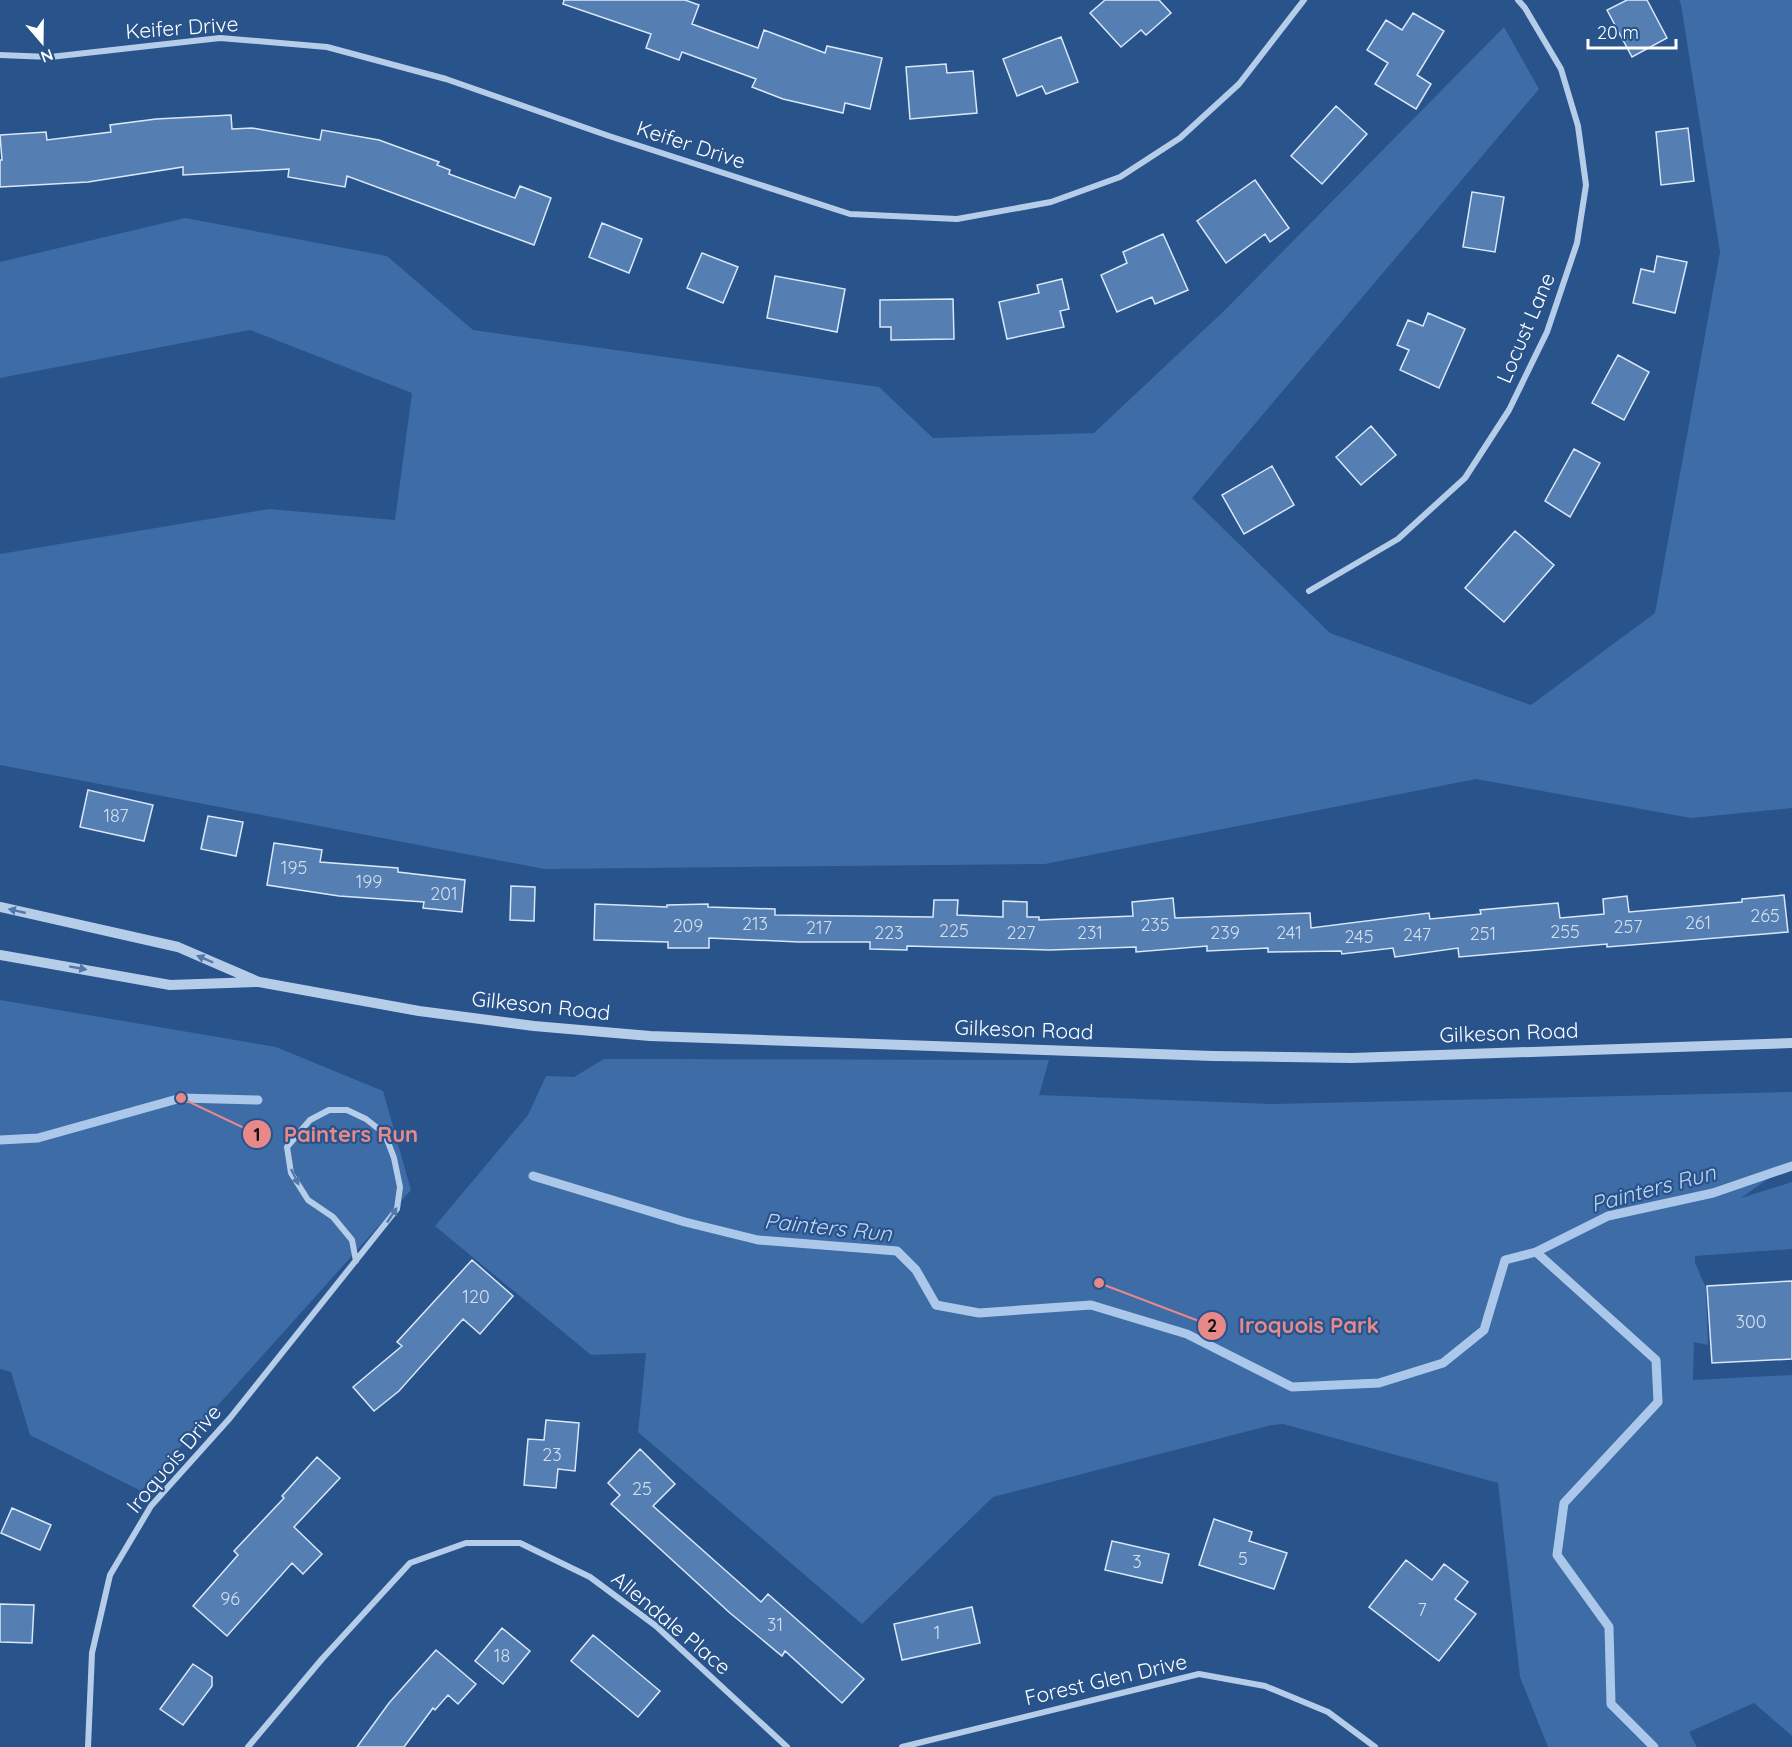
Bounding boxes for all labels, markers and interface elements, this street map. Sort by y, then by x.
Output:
street label: Keifer Drive [125,10,239,44]
north arrow [12,12,72,72]
scale bar [1588,12,1676,50]
text: 20 m [1597,21,1639,44]
text: N [38,45,56,68]
street label: Keifer Drive [634,114,749,174]
street label: Locust Lane [1490,269,1560,387]
house number: 187 [103,804,129,827]
house number: 195 [281,856,307,879]
house number: 199 [356,870,382,893]
house number: 201 [430,882,458,905]
house number: 265 [1750,904,1780,927]
one-way arrow [8,906,26,916]
house number: 261 [1685,911,1711,934]
house number: 213 [742,912,768,935]
house number: 235 [1140,913,1170,936]
house number: 209 [673,914,703,937]
house number: 257 [1613,915,1643,938]
house number: 217 [806,916,832,939]
house number: 225 [939,919,969,942]
house number: 255 [1550,920,1580,943]
house number: 223 [874,921,904,944]
house number: 227 [1007,921,1035,944]
house number: 231 [1077,921,1103,944]
house number: 239 [1210,921,1240,944]
house number: 241 [1276,921,1302,944]
house number: 251 [1470,922,1496,945]
house number: 247 [1403,923,1431,946]
house number: 245 [1344,925,1374,948]
one-way arrow [196,954,214,964]
one-way arrow [69,964,88,973]
street label: Gilkeson Road [471,985,612,1025]
street label: Gilkeson Road [954,1014,1094,1044]
street label: Gilkeson Road [1439,1017,1579,1047]
callout: Painters Run [242,1114,430,1154]
text: Painters Run [284,1120,418,1148]
text: 1 [253,1123,261,1146]
water label: Painters Run [1588,1158,1720,1218]
one-way arrow [290,1169,299,1186]
one-way arrow [386,1206,397,1223]
water label: Painters Run [763,1206,894,1248]
house number: 120 [462,1285,490,1308]
callout: Iroquois Park [1197,1306,1392,1346]
house number: 300 [1736,1310,1766,1333]
text: Iroquois Park [1239,1311,1379,1339]
text: 2 [1207,1314,1217,1337]
street label: Iroquois Drive [120,1399,226,1518]
house number: 23 [542,1443,562,1466]
house number: 25 [632,1477,652,1500]
house number: 5 [1238,1547,1248,1570]
house number: 3 [1132,1550,1142,1573]
street label: Allendale Place [607,1565,737,1680]
house number: 96 [220,1587,240,1610]
house number: 7 [1417,1598,1427,1621]
house number: 31 [767,1613,783,1636]
house number: 1 [934,1621,940,1644]
house number: 18 [494,1644,510,1667]
street label: Forest Glen Drive [1022,1648,1190,1710]

